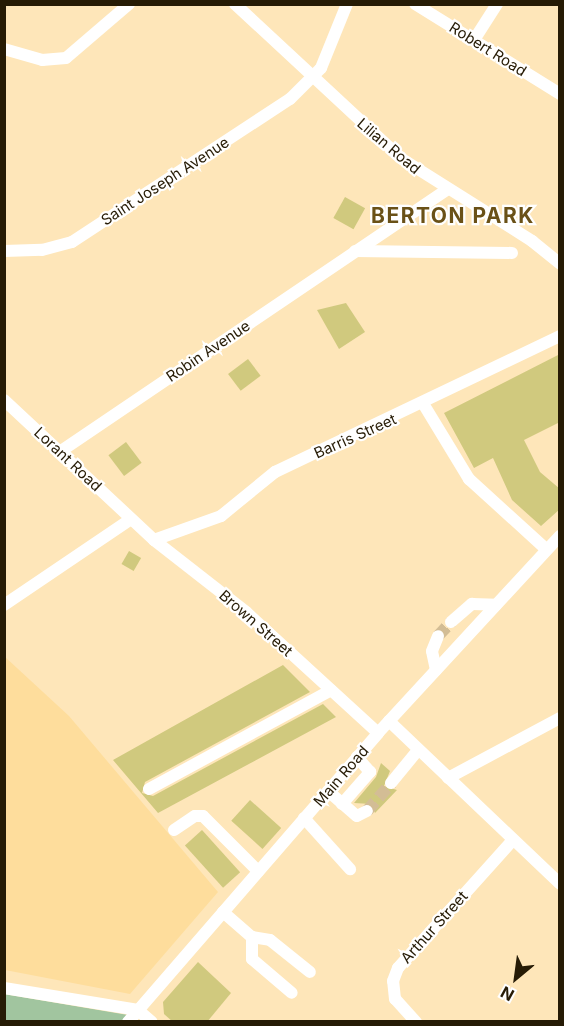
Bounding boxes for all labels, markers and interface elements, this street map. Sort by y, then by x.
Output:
street label: Robert Road [446,18,530,80]
street label: Lilian Road [354,114,424,178]
street label: Saint Joseph Avenue [98,133,232,229]
district label: BERTON PARK [371,203,535,229]
street label: Robin Avenue [163,316,253,386]
street label: Barris Street [311,410,399,462]
street label: Lorant Road [31,423,105,495]
street label: Brown Street [216,586,296,660]
street label: Main Road [310,742,372,810]
street label: Arthur Street [397,887,471,967]
north arrow [486,948,546,1008]
text: N [497,982,517,1005]

